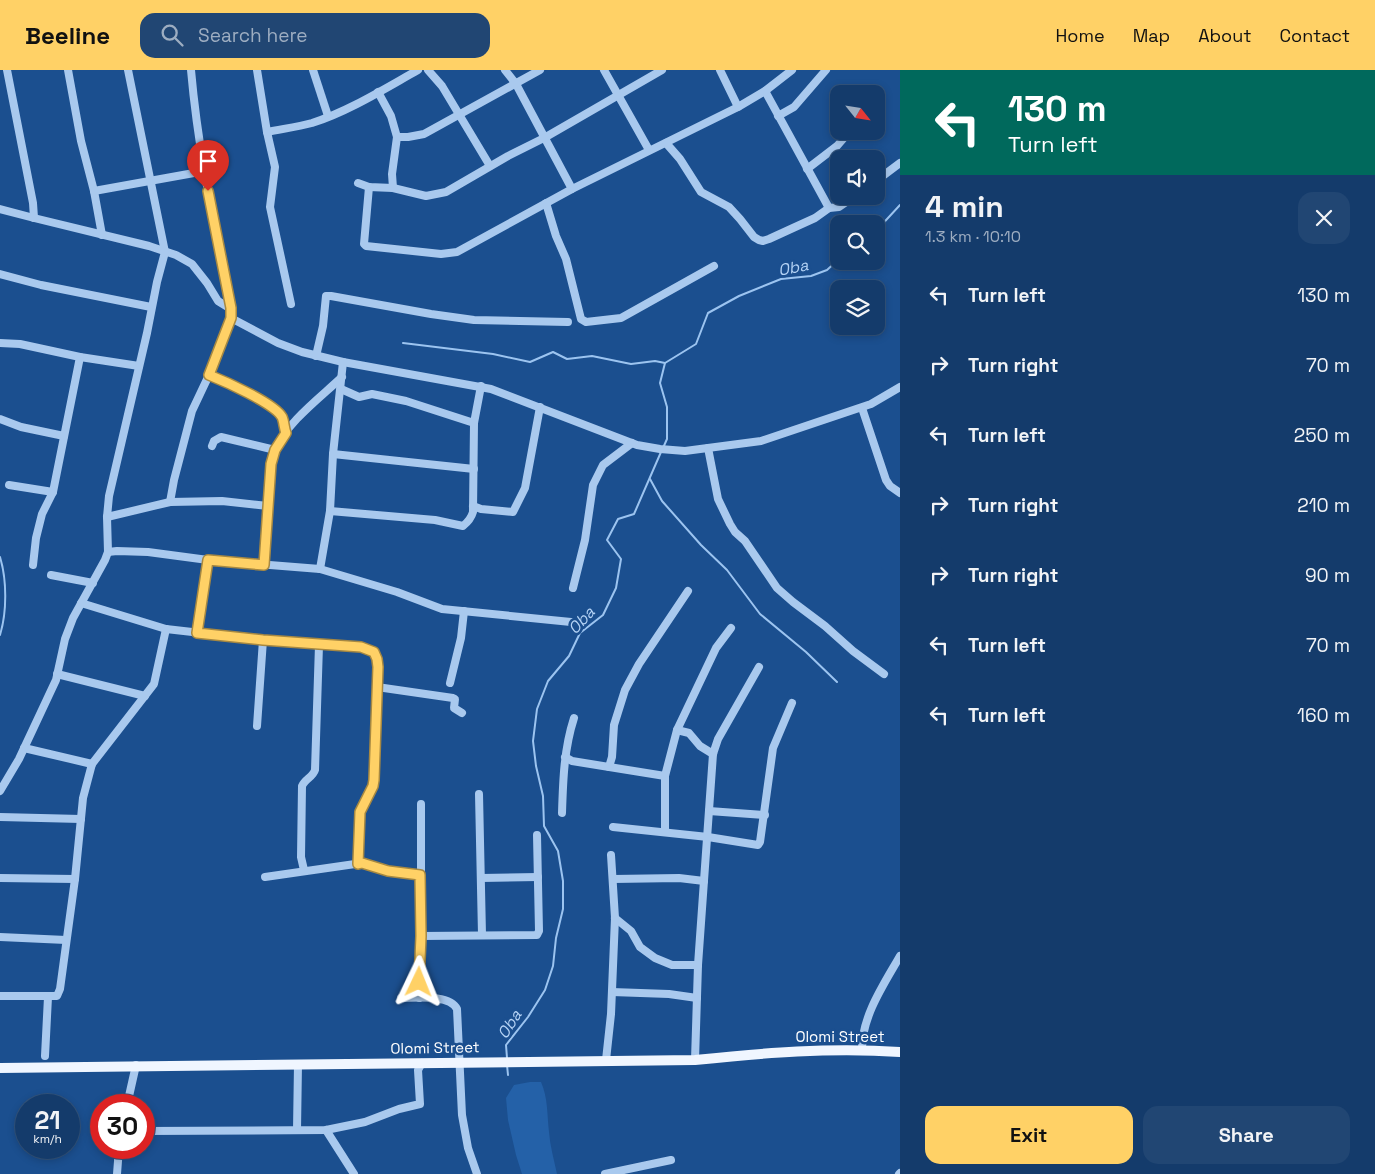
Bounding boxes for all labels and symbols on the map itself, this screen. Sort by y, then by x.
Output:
north arrow [830,85,885,140]
pin [187,140,229,191]
water label: Oba [776,254,811,281]
water label: Oba [563,601,600,639]
position arrow [392,955,444,1007]
water label: Oba [493,1005,527,1043]
street label: Olomi Street [795,1027,885,1046]
street label: Olomi Street [390,1037,480,1058]
speed limit sign: 30 [90,1094,155,1159]

